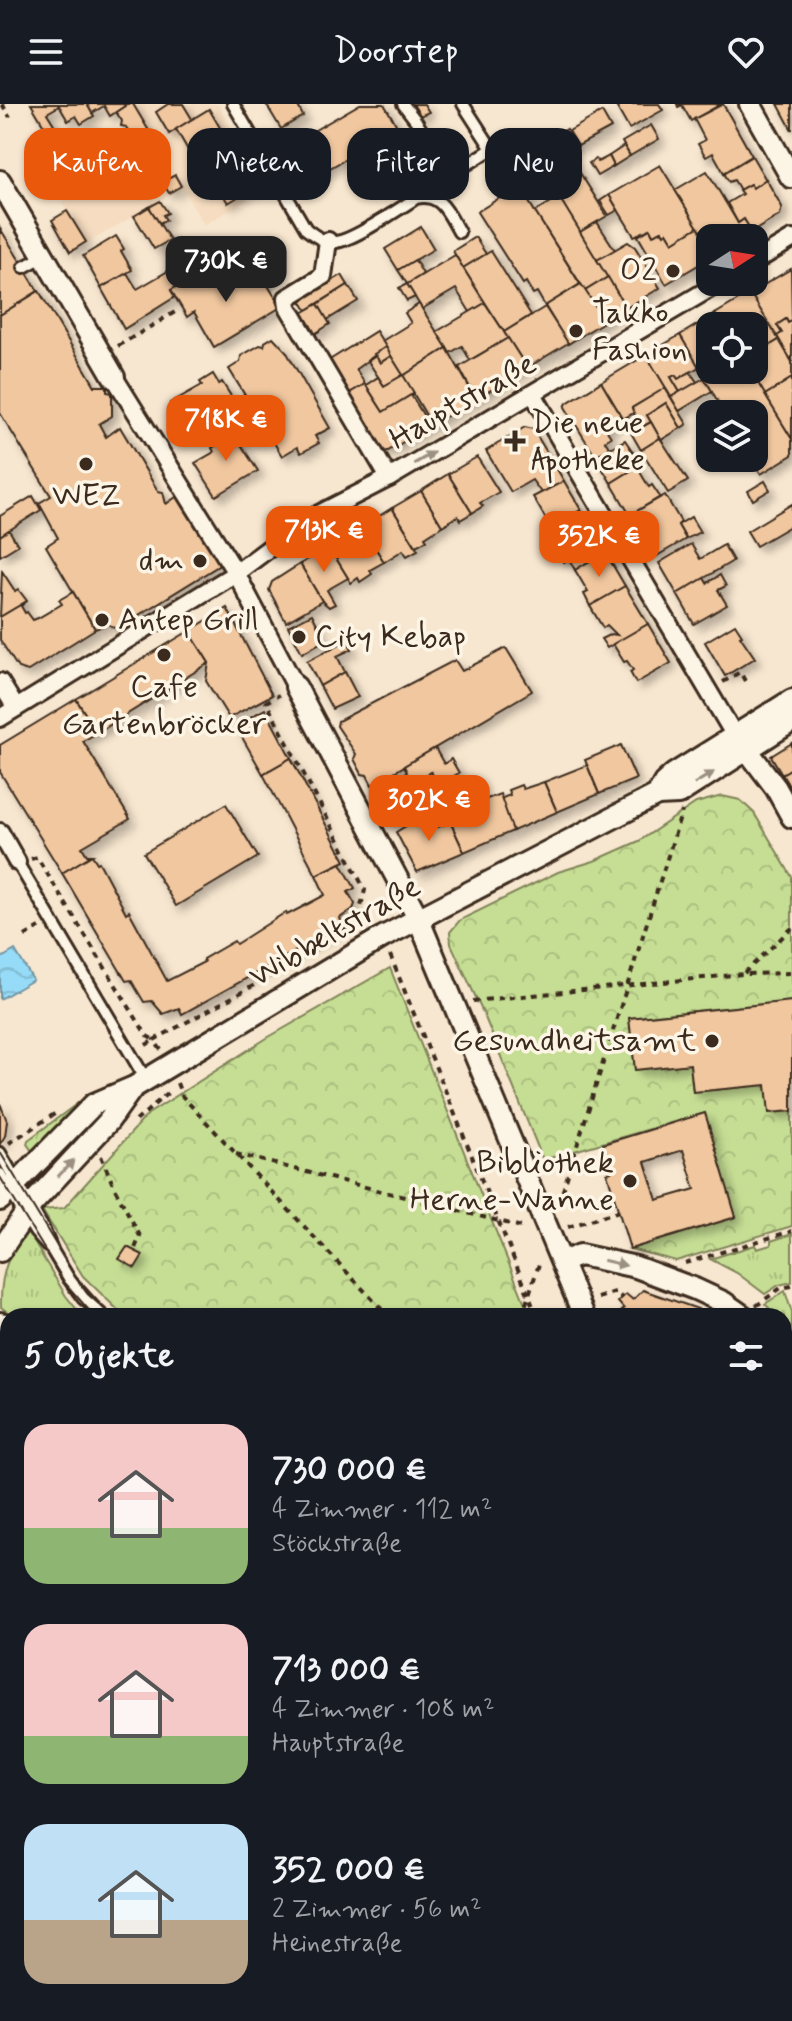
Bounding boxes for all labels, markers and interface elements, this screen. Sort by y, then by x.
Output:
text: Doorstep [333,29,459,76]
icon: menu [24,30,68,74]
icon: heart [724,30,768,74]
chip: Kaufen [24,128,171,200]
chip: Mieten [187,128,331,200]
chip: Filter [347,128,469,200]
chip: Neu [485,128,582,200]
north arrow [696,224,768,296]
map controls [696,224,768,472]
pin: 730K € [161,236,291,304]
text: 730K € [184,245,268,279]
place label: O2 [620,250,657,292]
marker: O2 [664,262,682,280]
place label: Takko Fashion [592,292,687,371]
button: locate [696,312,768,384]
marker: Takko Fashion [567,322,585,340]
street label: Hauptstraße [382,343,544,461]
pin: 718K € [161,395,291,463]
button: layers [696,400,768,472]
place label: Die neue Apotheke [531,402,645,484]
text: 718K € [184,404,268,438]
marker: Die neue Apotheke [506,432,524,450]
one-way arrow [413,451,435,465]
marker: WEZ [77,455,95,473]
place label: WEZ [52,475,120,517]
pin: 713K € [259,506,389,574]
pin: 352K € [534,511,664,579]
text: 713K € [284,515,364,549]
text: 352K € [557,520,641,554]
place label: dm [139,540,184,582]
marker: dm [191,552,209,570]
place label: Antep Grill [118,599,259,641]
marker: Antep Grill [93,611,111,629]
place label: City Kebap [315,616,466,658]
marker: City Kebap [290,628,308,646]
marker: Cafe Gartenbröcker [155,646,173,664]
place label: Cafe Gartenbröcker [62,666,266,745]
one-way arrow [693,771,715,785]
pin: 302K € [364,775,494,843]
text: 302K € [387,784,471,818]
street label: Wibbeltstraße [242,866,428,998]
place label: Gesundheitsamt [452,1020,696,1062]
marker: Gesundheitsamt [703,1032,721,1050]
place label: Bibliothek Herne-Wanne [410,1142,614,1221]
one-way arrow [56,1159,74,1178]
marker: Bibliothek Herne-Wanne [621,1172,639,1190]
one-way arrow [603,1257,628,1270]
text: 5 Objekte [24,1334,174,1379]
icon: filters [724,1334,768,1378]
text: 730 000 € [272,1448,427,1493]
icon: home [88,1456,184,1552]
text: 4 Zimmer · 112 m² [272,1493,492,1527]
text: Stöckstraße [272,1527,402,1561]
text: 713 000 € [272,1648,421,1693]
icon: home [88,1656,184,1752]
text: 4 Zimmer · 108 m² [272,1693,495,1727]
text: Hauptstraße [272,1727,404,1761]
text: 352 000 € [272,1848,425,1893]
icon: home [88,1856,184,1952]
text: 2 Zimmer · 56 m² [272,1893,482,1927]
text: Heinestraße [272,1927,402,1961]

